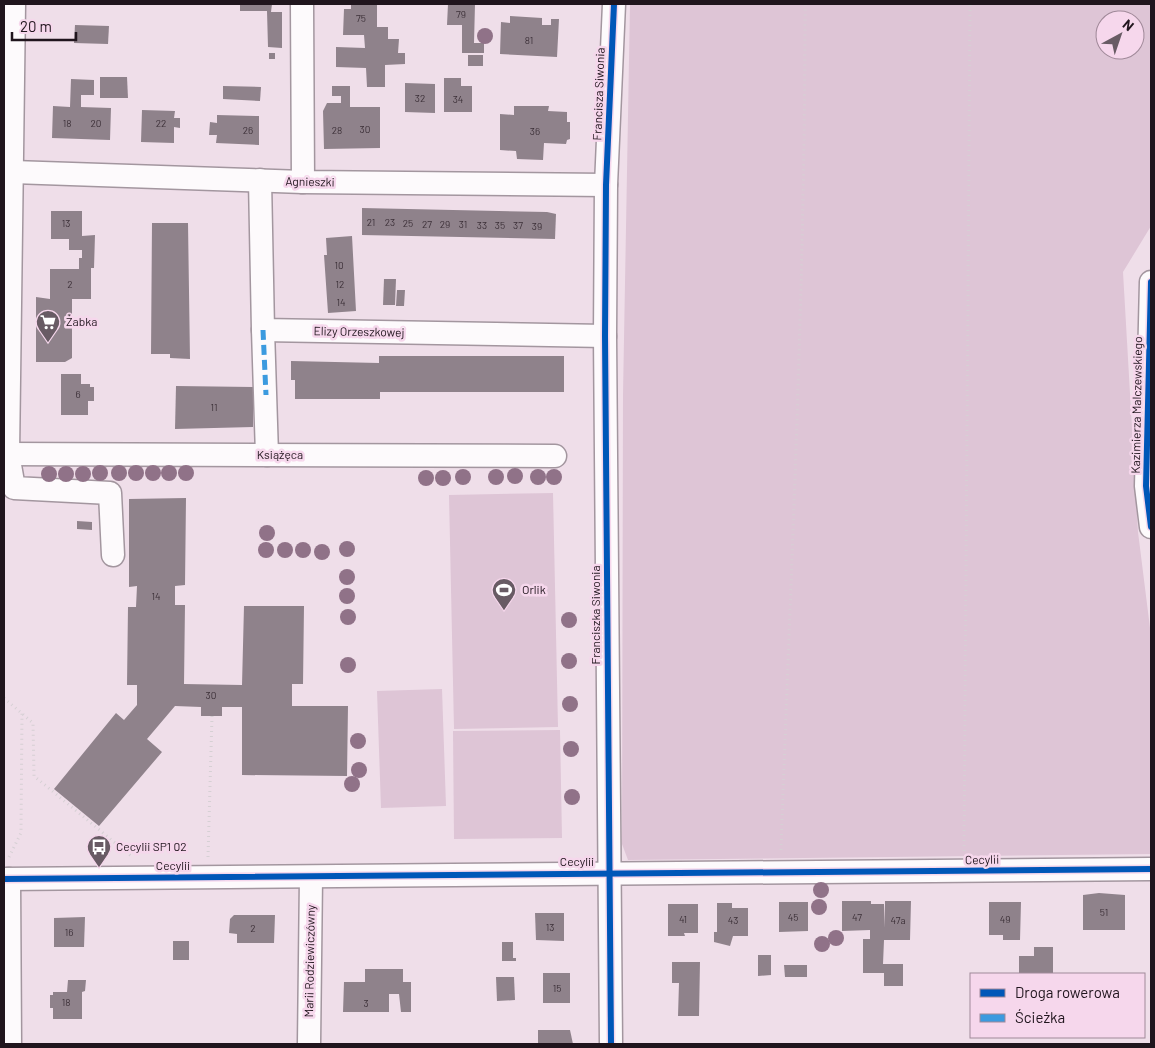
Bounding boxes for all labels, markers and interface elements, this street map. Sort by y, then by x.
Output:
house number: 79 [456,8,466,20]
scale bar [12,10,76,42]
north arrow [1095,10,1145,60]
house number: 75 [356,12,366,24]
text: N [1120,15,1138,34]
text: 20 m [20,17,52,35]
house number: 81 [525,34,533,46]
street label: Francisza Siwonia [589,47,607,141]
house number: 32 [415,92,425,104]
house number: 34 [453,93,463,105]
house number: 18 [63,117,71,129]
house number: 20 [90,117,102,129]
house number: 22 [156,117,166,129]
house number: 30 [360,123,370,135]
house number: 26 [243,124,253,136]
house number: 28 [332,124,342,136]
house number: 36 [530,125,540,137]
street label: Agnieszki [285,174,335,188]
house number: 21 [367,216,375,228]
house number: 23 [385,216,395,228]
house number: 13 [62,217,70,229]
house number: 25 [403,217,413,229]
house number: 27 [422,218,432,230]
house number: 29 [440,218,450,230]
house number: 31 [459,218,467,230]
house number: 33 [477,219,487,231]
house number: 35 [495,219,505,231]
house number: 37 [513,219,523,231]
house number: 39 [532,220,542,232]
house number: 10 [334,259,344,271]
house number: 2 [67,278,73,290]
house number: 12 [336,278,344,290]
house number: 14 [336,296,346,308]
supermarket icon: Żabka [35,309,61,343]
place label: Żabka [66,314,97,328]
street label: Elizy Orzeszkowej [313,323,405,339]
street label: Kazimierza Malczewskiego [1128,336,1144,474]
house number: 6 [75,388,81,400]
house number: 11 [210,401,218,413]
street label: Książęca [257,447,303,461]
street label: Franciszka Siwonia [588,565,602,665]
sports icon: Orlik [491,577,517,611]
place label: Orlik [522,582,546,596]
house number: 14 [151,590,161,602]
house number: 30 [206,689,216,701]
bus stop icon: Cecylii SP1 02 [86,834,112,868]
place label: Cecylii SP1 02 [116,839,187,853]
street label: Cecylii [965,852,999,866]
street label: Cecylii [560,854,594,868]
street label: Cecylii [156,858,190,872]
street label: Marii Rodziewiczówny [301,904,317,1017]
house number: 51 [1100,906,1108,918]
house number: 45 [788,911,798,923]
house number: 47 [852,911,862,923]
house number: 41 [679,913,687,925]
house number: 49 [1000,913,1010,925]
house number: 43 [728,914,738,926]
house number: 47a [890,914,906,926]
house number: 13 [546,921,554,933]
house number: 2 [250,922,256,934]
house number: 16 [65,926,73,938]
legend [970,973,1145,1038]
house number: 15 [553,982,561,994]
text: Droga rowerowa [1015,983,1120,1001]
house number: 18 [62,996,70,1008]
house number: 3 [363,997,369,1009]
text: Ścieżka [1015,1008,1065,1026]

